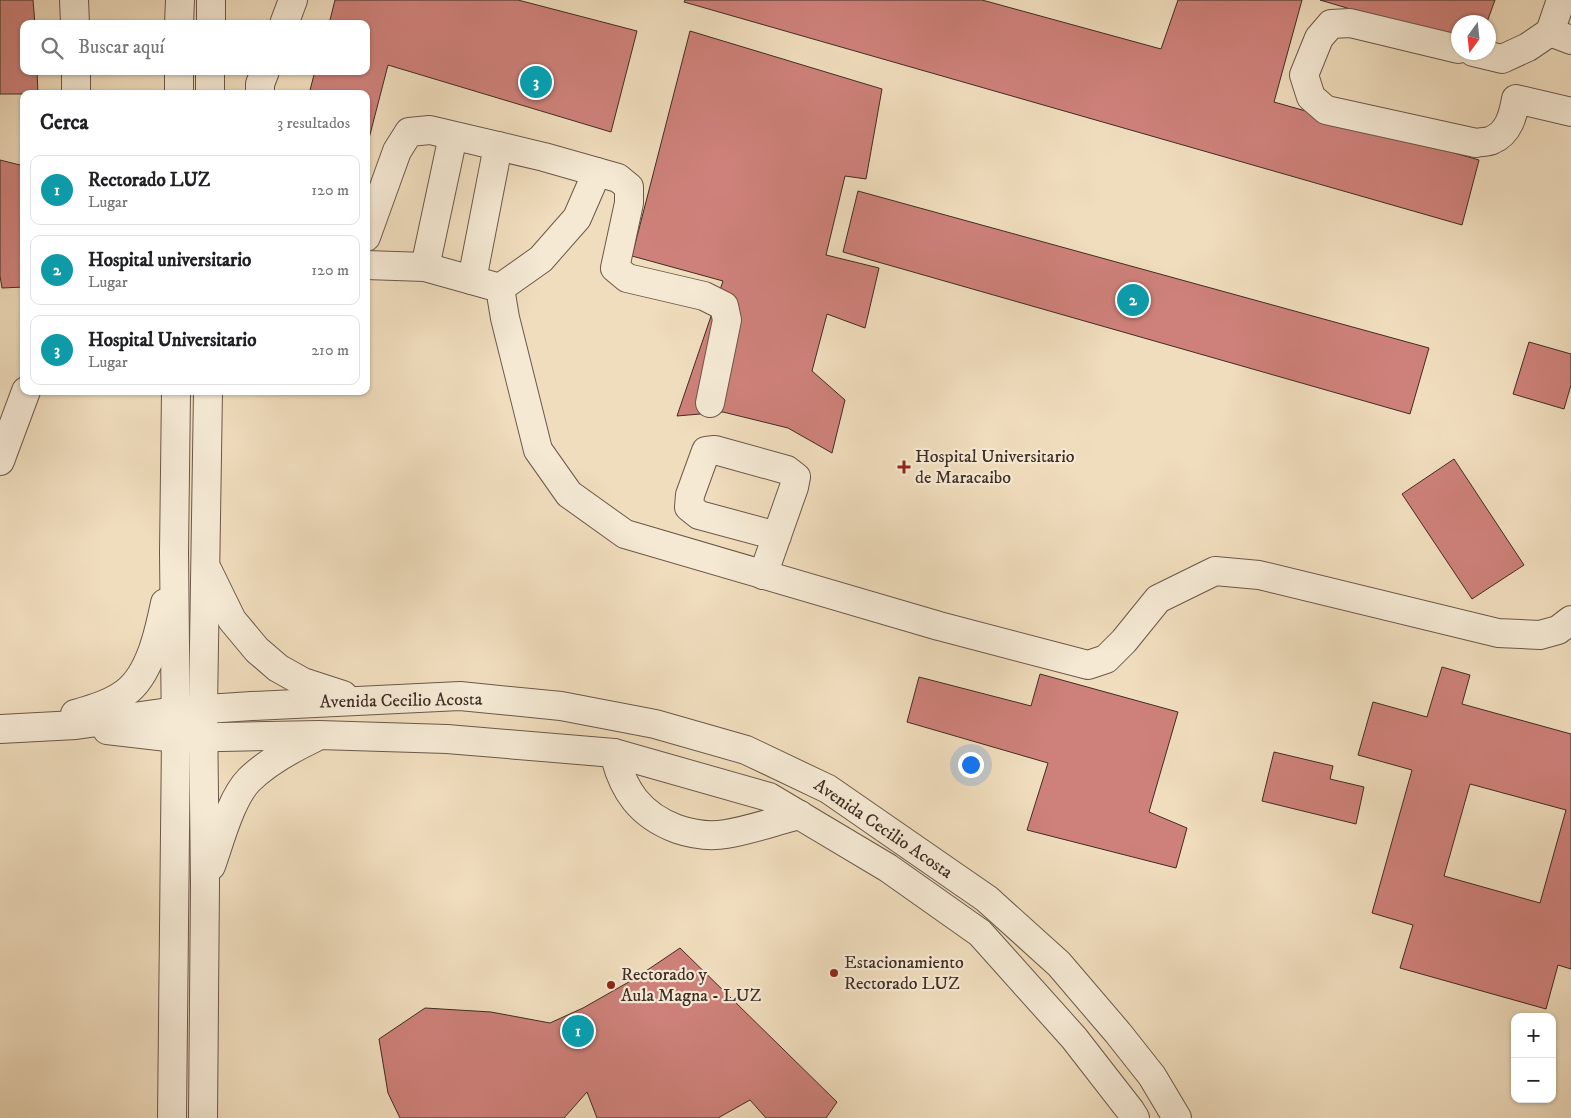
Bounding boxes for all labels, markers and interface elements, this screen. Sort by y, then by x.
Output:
north arrow [1451,15,1496,60]
search box [20,20,370,75]
icon: search [38,34,66,62]
text: Buscar aquí [78,36,164,59]
pin: 3 [520,63,552,101]
text: Cerca [40,110,88,136]
text: 3 resultados [277,113,350,133]
text: Rectorado LUZ [88,169,210,192]
text: 1 [54,180,60,200]
text: 120 m [311,180,349,200]
text: Lugar [88,192,128,212]
text: Hospital universitario [88,249,251,272]
text: 2 [53,260,61,280]
text: 120 m [311,260,349,280]
text: Lugar [88,272,128,292]
pin: 2 [1117,281,1149,319]
text: Hospital Universitario [88,329,256,352]
text: 3 [54,340,60,360]
text: 210 m [311,340,349,360]
text: Lugar [88,352,128,372]
place label: Hospital Universitario de Maracaibo [915,446,1075,489]
marker: Hospital Universitario de Maracaibo [897,460,911,474]
street label: Avenida Cecilio Acosta [319,689,483,713]
your location [958,752,984,778]
street label: Avenida Cecilio Acosta [809,774,957,884]
place label: Estacionamiento Rectorado LUZ [844,952,964,995]
place label: Rectorado y Aula Magna - LUZ [621,964,762,1007]
marker: Estacionamiento Rectorado LUZ [828,967,840,979]
marker: Rectorado y Aula Magna - LUZ [605,979,617,991]
pin: 1 [562,1012,594,1050]
map controls [1511,1013,1556,1103]
button: + [1511,1013,1556,1058]
button: − [1511,1058,1556,1103]

